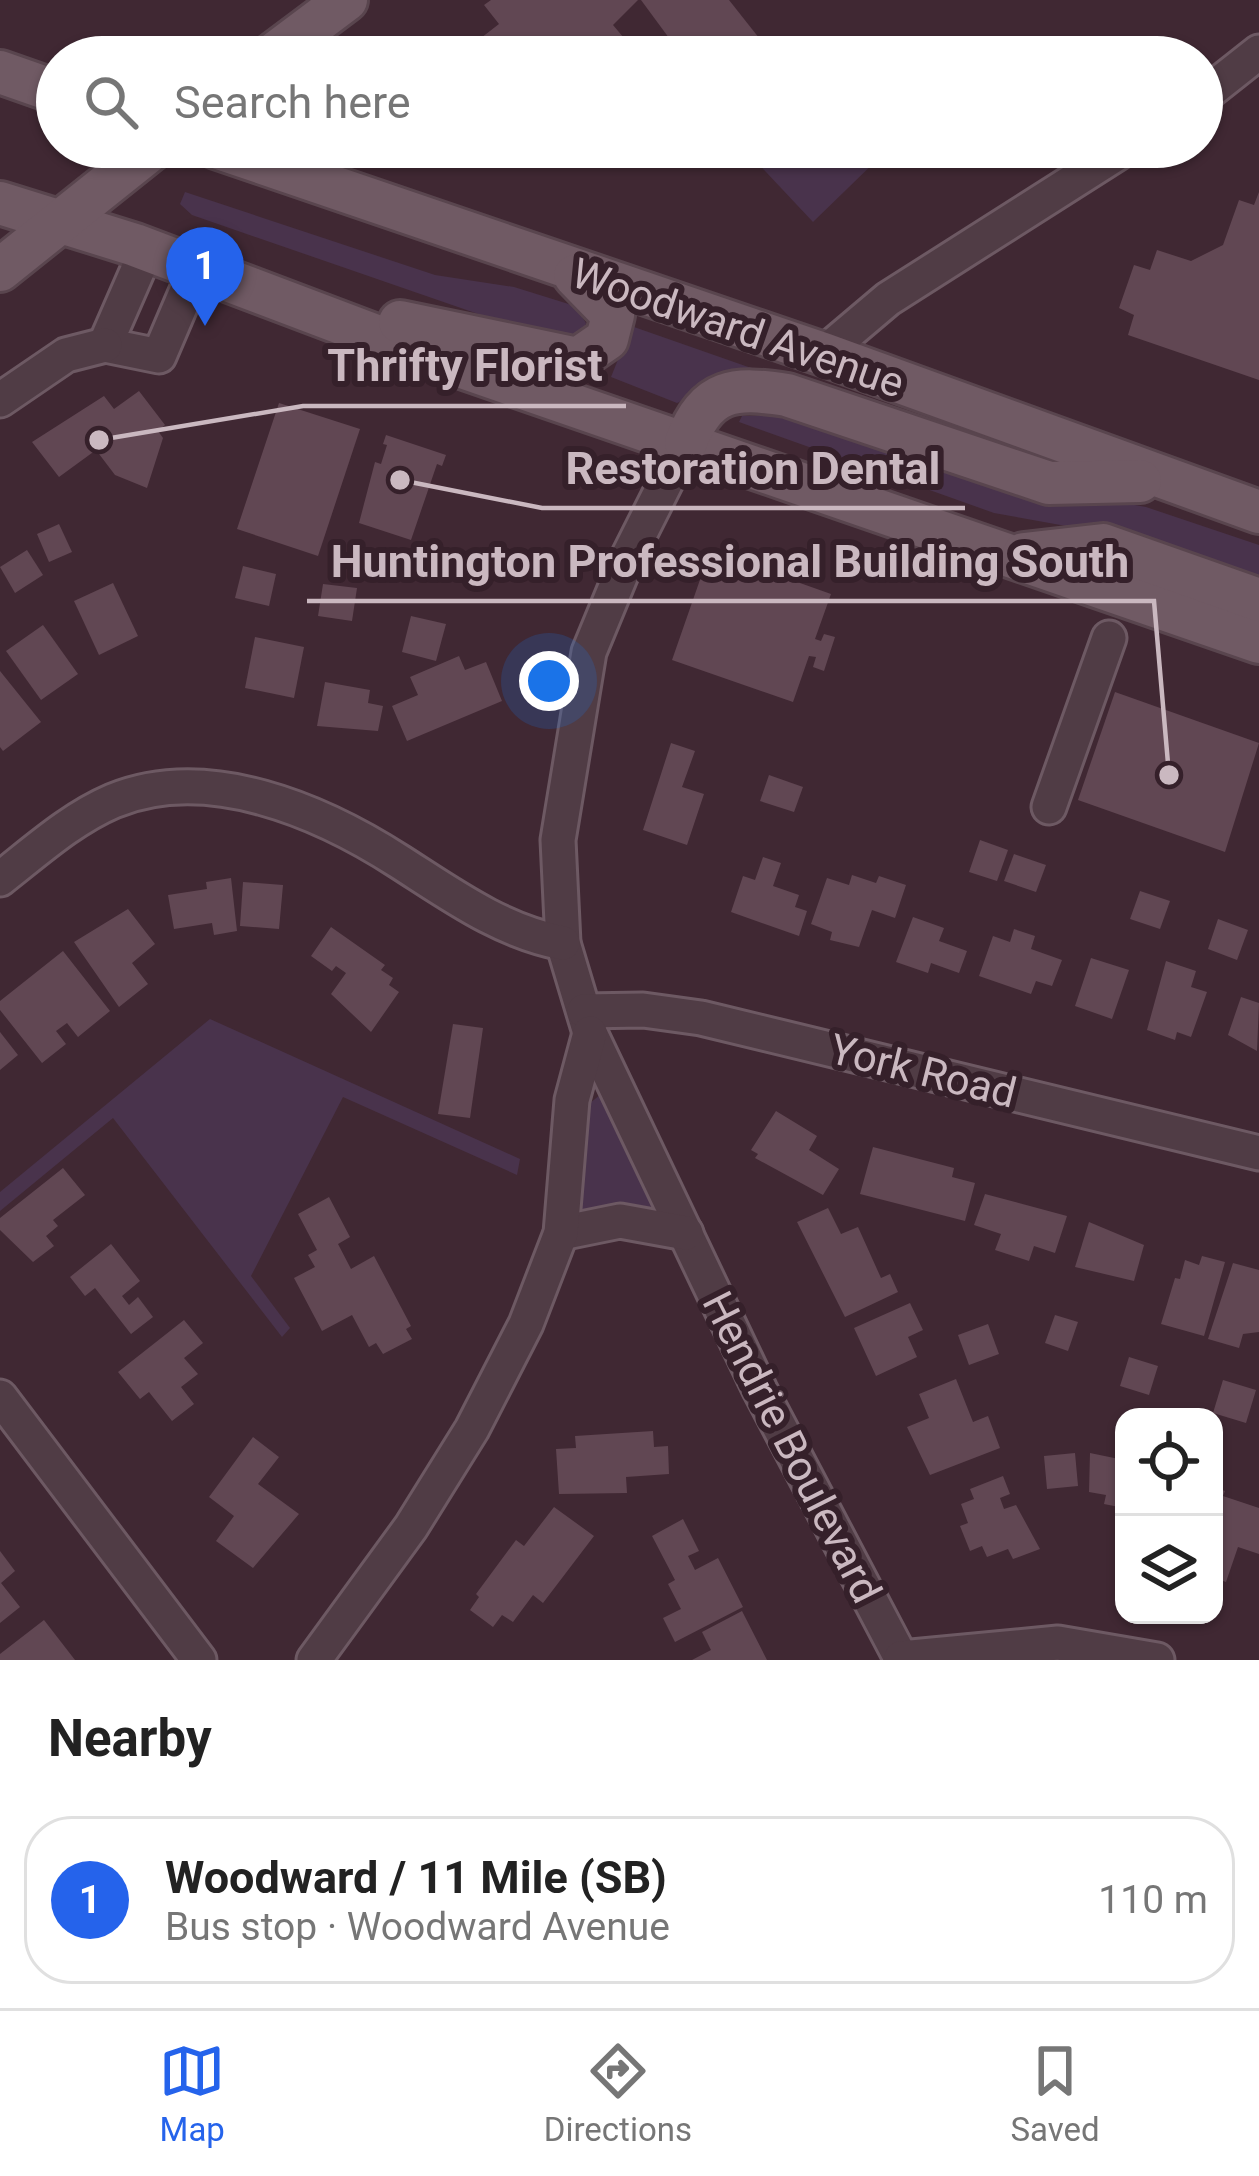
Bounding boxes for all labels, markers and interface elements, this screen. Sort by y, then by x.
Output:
search box [36,36,1223,168]
icon: search [78,69,144,135]
text: Search here [174,76,411,129]
pin: 1 [166,227,244,326]
street label: Woodward Avenue [566,248,910,408]
callout: Thrifty Florist [303,325,626,406]
text: Thrifty Florist [327,339,603,392]
callout: Restoration Dental [542,427,965,508]
text: Restoration Dental [565,442,941,495]
callout: Huntington Professional Building South [307,520,1154,601]
text: Huntington Professional Building South [331,535,1129,588]
your location [519,651,579,711]
street label: York Road [825,1024,1021,1118]
street label: Hendrie Boulevard [693,1283,891,1611]
map controls [1115,1408,1223,1624]
button: locate [1115,1408,1223,1516]
button: layers [1115,1516,1223,1624]
text: Nearby [48,1709,212,1768]
text: Woodward / 11 Mile (SB) [165,1851,667,1904]
text: 1 [79,1877,101,1923]
text: 110 m [1098,1877,1208,1923]
text: Bus stop · Woodward Avenue [165,1904,670,1950]
tab: Map [159,2038,225,2149]
tab: Directions [544,2038,692,2149]
tab: Saved [1011,2038,1100,2149]

